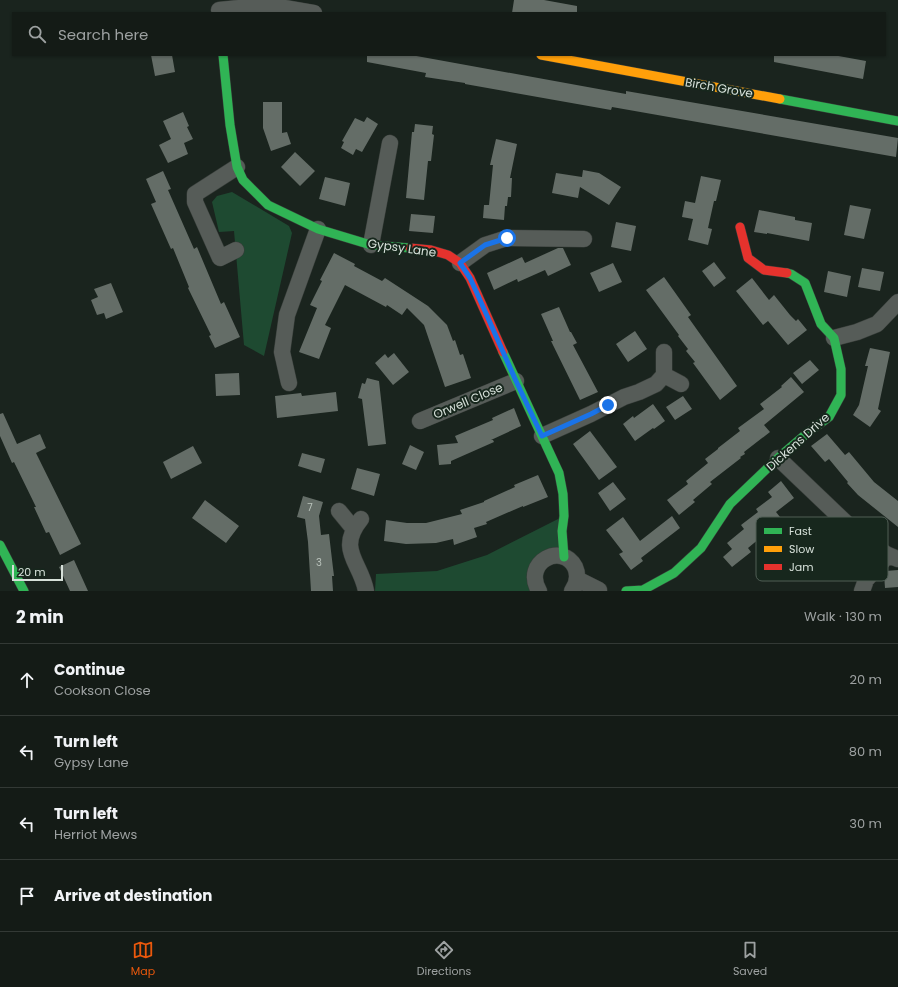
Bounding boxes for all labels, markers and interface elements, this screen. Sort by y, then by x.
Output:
search box [12,12,886,56]
icon: search [26,23,48,45]
text: Search here [58,24,148,45]
street label: Birch Grove [684,73,754,102]
route start [498,229,516,247]
street label: Gypsy Lane [367,234,437,261]
street label: Orwell Close [430,378,505,423]
route end [599,396,617,414]
street label: Dickens Drive [762,409,833,475]
house number: 7 [307,500,313,515]
legend [756,517,888,581]
text: Fast [789,523,812,539]
text: Slow [789,541,814,557]
house number: 3 [316,555,322,570]
text: Jam [789,559,814,575]
scale bar [12,563,63,582]
text: 20 m [18,564,46,580]
text: 2 min [16,605,64,629]
text: Walk · 130 m [804,607,882,626]
text: Continue [54,659,125,680]
icon: ahead [16,669,38,691]
text: 20 m [849,670,882,689]
text: Cookson Close [54,681,151,700]
text: Turn left [54,731,118,752]
icon: left [16,741,38,763]
text: 80 m [849,742,882,761]
text: Gypsy Lane [54,753,129,772]
text: Turn left [54,803,118,824]
icon: left [16,813,38,835]
text: 30 m [849,814,882,833]
text: Herriot Mews [54,825,137,844]
icon: arrive [16,885,38,907]
text: Arrive at destination [54,885,212,906]
tab: Map [131,939,155,980]
tab: Directions [417,939,471,980]
tab: Saved [733,939,767,980]

